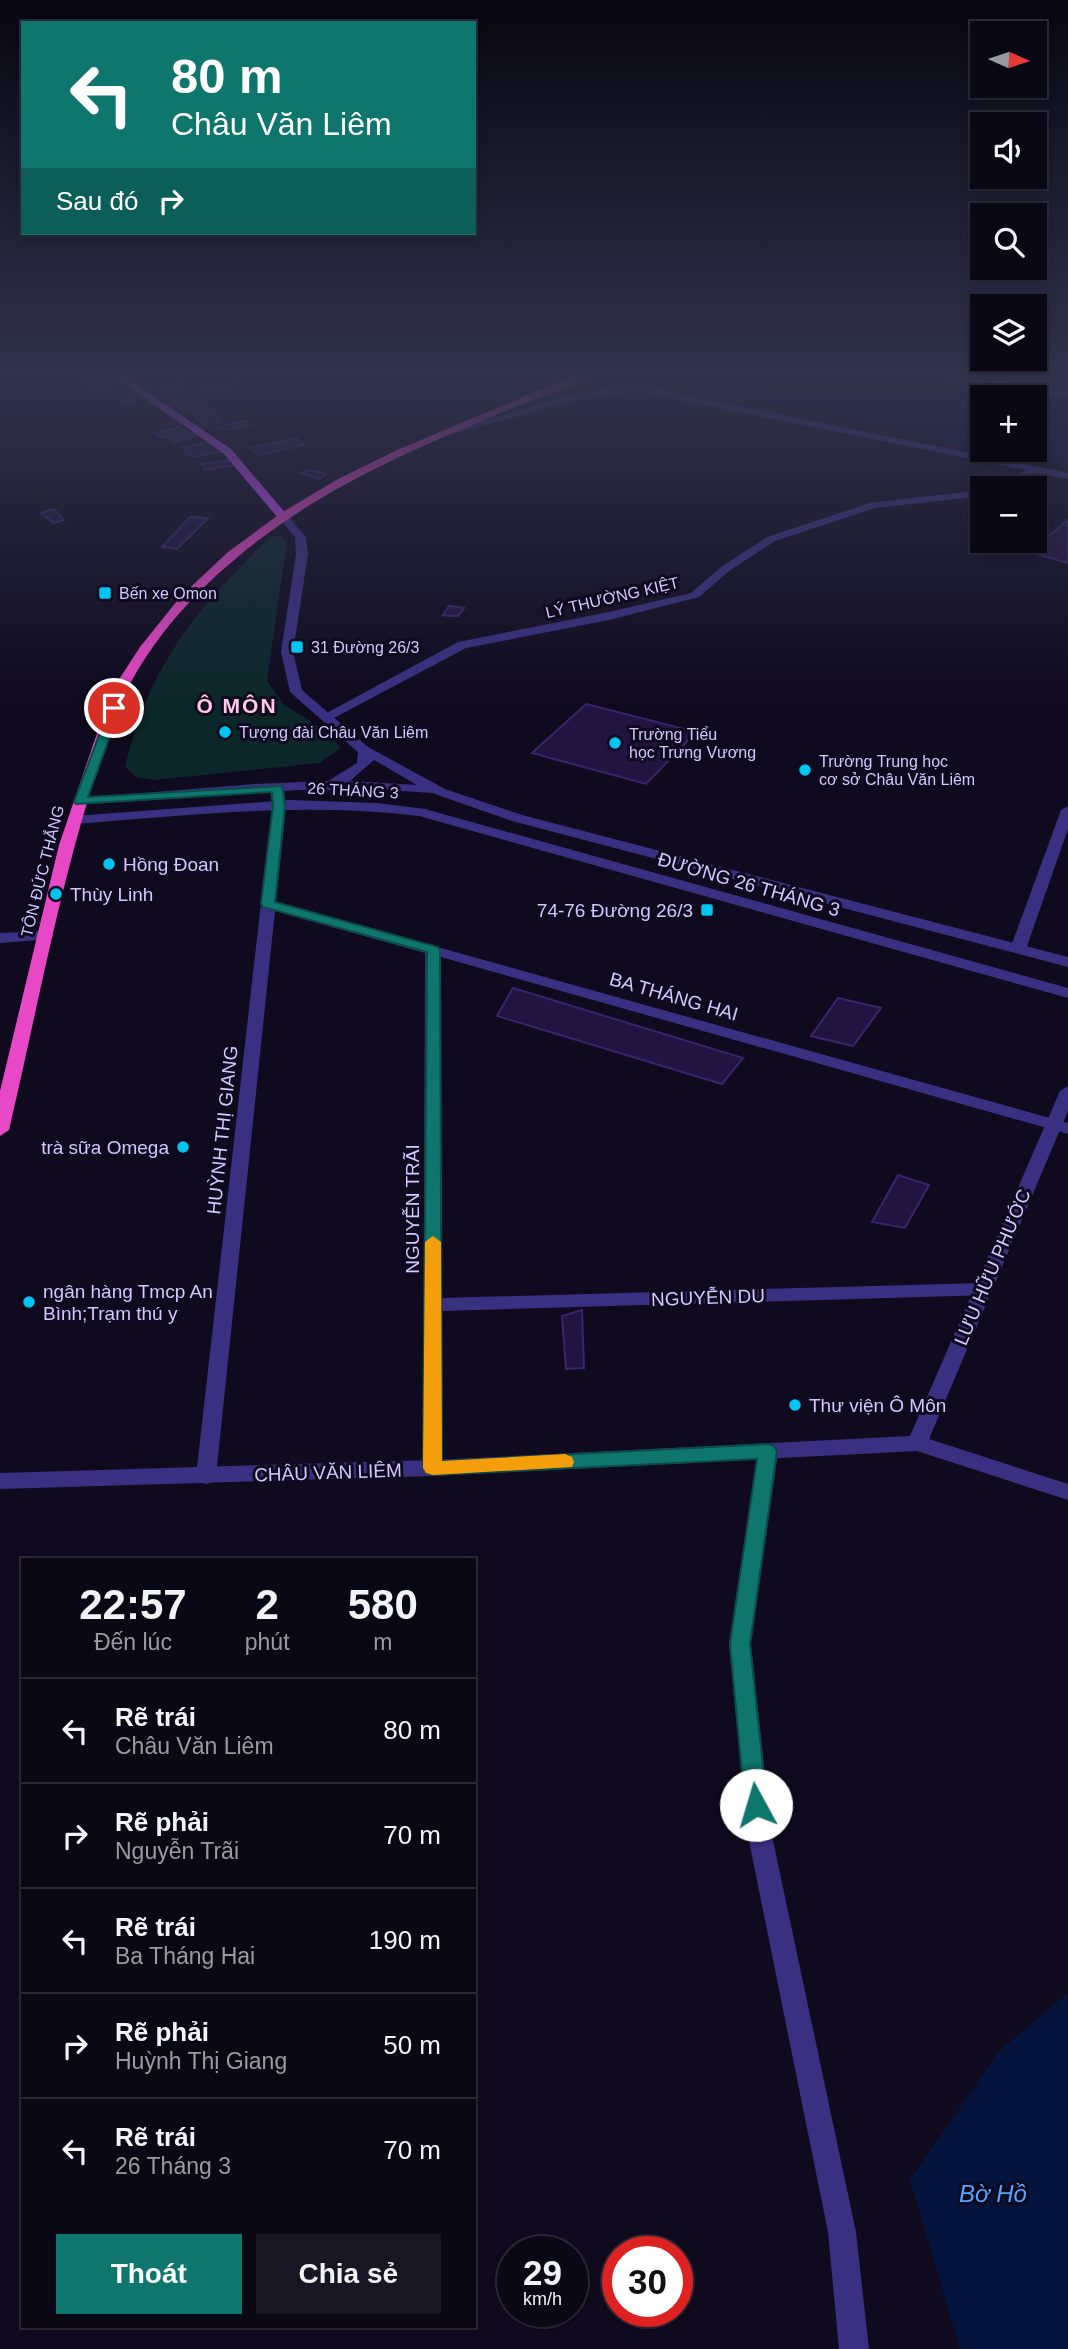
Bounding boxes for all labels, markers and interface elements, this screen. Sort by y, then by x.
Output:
north arrow [970,21,1046,98]
map controls [970,21,1047,553]
icon: left [56,49,147,140]
text: 80 m [171,49,283,103]
text: Châu Văn Liêm [171,106,392,142]
button: sound [970,112,1047,189]
icon: right [152,182,190,220]
text: Sau đó [56,186,138,216]
button: search [970,203,1047,280]
button: layers [970,294,1047,371]
button: + [970,385,1047,462]
button: − [970,476,1047,553]
street label: LÝ THƯỜNG KIỆT [543,573,681,621]
marker: Bến xe Omon [97,585,113,601]
place label: Bến xe Omon [119,585,217,602]
marker: 31 Đường 26/3 [289,639,305,655]
place label: 31 Đường 26/3 [311,639,419,656]
pin [84,678,144,738]
icon: arrive [95,689,133,727]
district label: Ô MÔN [196,694,278,717]
marker: Tượng đài Châu Văn Liêm [217,724,233,740]
place label: Tượng đài Châu Văn Liêm [239,724,428,741]
place label: Trường Tiểu học Trưng Vương [629,726,756,761]
marker: Trường Tiểu học Trưng Vương [607,735,623,751]
place label: Trường Trung học cơ sở Châu Văn Liêm [819,753,975,788]
marker: Trường Trung học cơ sở Châu Văn Liêm [797,762,813,778]
street label: 26 THÁNG 3 [307,779,399,801]
street label: TÔN ĐỨC THẮNG [17,803,67,939]
street label: ĐƯỜNG 26 THÁNG 3 [655,848,842,921]
place label: Hồng Đoan [123,854,219,875]
marker: Hồng Đoan [101,856,117,872]
place label: Thùy Linh [70,884,153,905]
marker: Thùy Linh [48,886,64,902]
place label: 74-76 Đường 26/3 [537,900,693,921]
marker: 74-76 Đường 26/3 [699,902,715,918]
street label: BA THÁNG HAI [607,968,741,1025]
street label: HUỲNH THỊ GIANG [203,1045,242,1215]
place label: trà sữa Omega [41,1137,169,1158]
marker: trà sữa Omega [175,1139,191,1155]
street label: NGUYỄN TRÃI [402,1144,423,1274]
street label: LƯU HỮU PHƯỚC [950,1186,1035,1348]
place label: ngân hàng Tmcp An Bình;Trạm thú y [43,1281,213,1324]
street label: NGUYỄN DU [651,1285,765,1310]
marker: ngân hàng Tmcp An Bình;Trạm thú y [21,1294,37,1310]
place label: Thư viện Ô Môn [809,1395,946,1416]
marker: Thư viện Ô Môn [787,1397,803,1413]
street label: CHÂU VĂN LIÊM [254,1459,402,1486]
text: 22:57 [79,1581,187,1628]
text: 2 [255,1581,279,1628]
text: 580 [348,1581,418,1628]
text: Đến lúc [94,1629,172,1655]
text: phút [245,1629,290,1655]
text: m [373,1629,392,1655]
text: Rẽ trái [115,1702,196,1732]
icon: left [56,1712,94,1750]
text: 80 m [383,1715,441,1745]
text: Châu Văn Liêm [115,1733,274,1759]
position arrow [719,1768,793,1842]
text: Rẽ phải [115,1807,209,1837]
icon: right [56,1817,94,1855]
text: 70 m [383,1820,441,1850]
text: Nguyễn Trãi [115,1838,239,1864]
text: Rẽ trái [115,1912,196,1942]
icon: left [56,1922,94,1960]
text: 190 m [369,1925,441,1955]
text: Ba Tháng Hai [115,1943,255,1969]
text: Rẽ phải [115,2017,209,2047]
icon: right [56,2027,94,2065]
text: 50 m [383,2030,441,2060]
text: Huỳnh Thị Giang [115,2048,287,2074]
text: Rẽ trái [115,2122,196,2152]
icon: left [56,2132,94,2170]
text: 70 m [383,2135,441,2165]
text: 26 Tháng 3 [115,2153,231,2179]
water label: Bờ Hồ [959,2180,1027,2207]
button: Thoát [56,2234,242,2314]
button: Chia sẻ [256,2234,441,2314]
speed limit sign: 30 [602,2236,693,2327]
text: 29 [523,2253,562,2292]
text: km/h [523,2289,562,2309]

